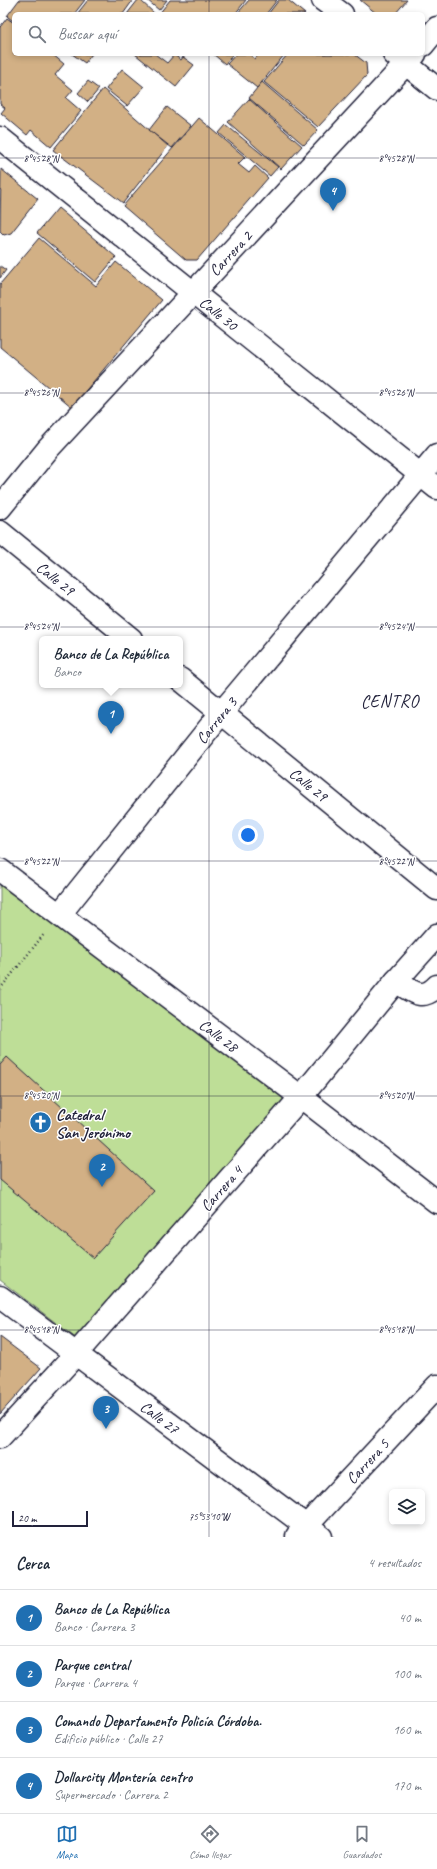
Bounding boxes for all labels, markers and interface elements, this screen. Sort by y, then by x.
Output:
search box [12,12,425,56]
icon: search [26,23,48,45]
text: Buscar aquí [58,25,117,44]
text: 8°45'28"N [24,152,60,165]
text: 8°45'28"N [379,152,415,165]
pin: 4 [320,178,346,211]
street label: Carrera 2 [205,226,258,280]
street label: Calle 30 [195,292,243,336]
text: 8°45'26"N [24,386,60,399]
text: 8°45'26"N [379,386,415,399]
street label: Calle 29 [32,557,80,601]
text: 8°45'24"N [24,620,60,633]
text: 8°45'24"N [379,620,415,633]
popup [39,636,183,688]
text: Banco de La República [53,645,169,664]
text: Banco [53,664,81,680]
district label: CENTRO [361,691,421,712]
street label: Carrera 3 [192,692,243,748]
pin: 1 [98,701,124,734]
street label: Calle 29 [285,763,333,807]
your location [238,825,258,845]
text: 8°45'22"N [24,855,60,868]
text: 8°45'22"N [379,855,415,868]
street label: Calle 28 [195,1015,243,1058]
text: 8°45'20"N [24,1089,60,1102]
text: 8°45'20"N [379,1089,415,1102]
place label: Catedral San Jerónimo [56,1105,132,1143]
church icon: Catedral San Jerónimo [27,1110,53,1136]
pin: 2 [89,1154,115,1187]
street label: Carrera 4 [196,1160,248,1216]
text: 8°45'18"N [24,1323,60,1336]
text: 8°45'18"N [379,1323,415,1336]
pin: 3 [93,1396,119,1429]
street label: Calle 27 [136,1397,183,1439]
street label: Carrera 5 [342,1434,394,1488]
map controls [389,1489,425,1525]
button: layers [389,1489,425,1525]
scale bar [12,1509,88,1528]
text: 75°53'10"W [189,1510,231,1523]
text: 20 m [18,1511,37,1525]
text: Cerca [16,1553,49,1574]
text: 4 resultados [368,1555,421,1571]
text: Banco de La República [54,1600,169,1619]
text: 1 [26,1610,32,1626]
text: 40 m [399,1610,421,1626]
text: Banco · Carrera 3 [54,1619,135,1635]
text: Parque central [54,1656,129,1675]
text: 2 [26,1666,32,1682]
text: 100 m [393,1666,421,1682]
text: Parque · Carrera 4 [54,1675,137,1691]
text: Comando Departamento Policía Córdoba. [54,1712,261,1731]
text: 3 [26,1722,32,1738]
text: 160 m [393,1722,421,1738]
text: Edificio público · Calle 27 [54,1731,163,1747]
text: Dollarcity Montería centro [54,1768,192,1787]
text: 4 [26,1778,32,1794]
text: 170 m [393,1778,421,1794]
text: Supermercado · Carrera 2 [54,1787,168,1803]
tab: Mapa [56,1823,78,1861]
tab: Cómo llegar [189,1823,231,1861]
tab: Guardados [343,1823,381,1861]

